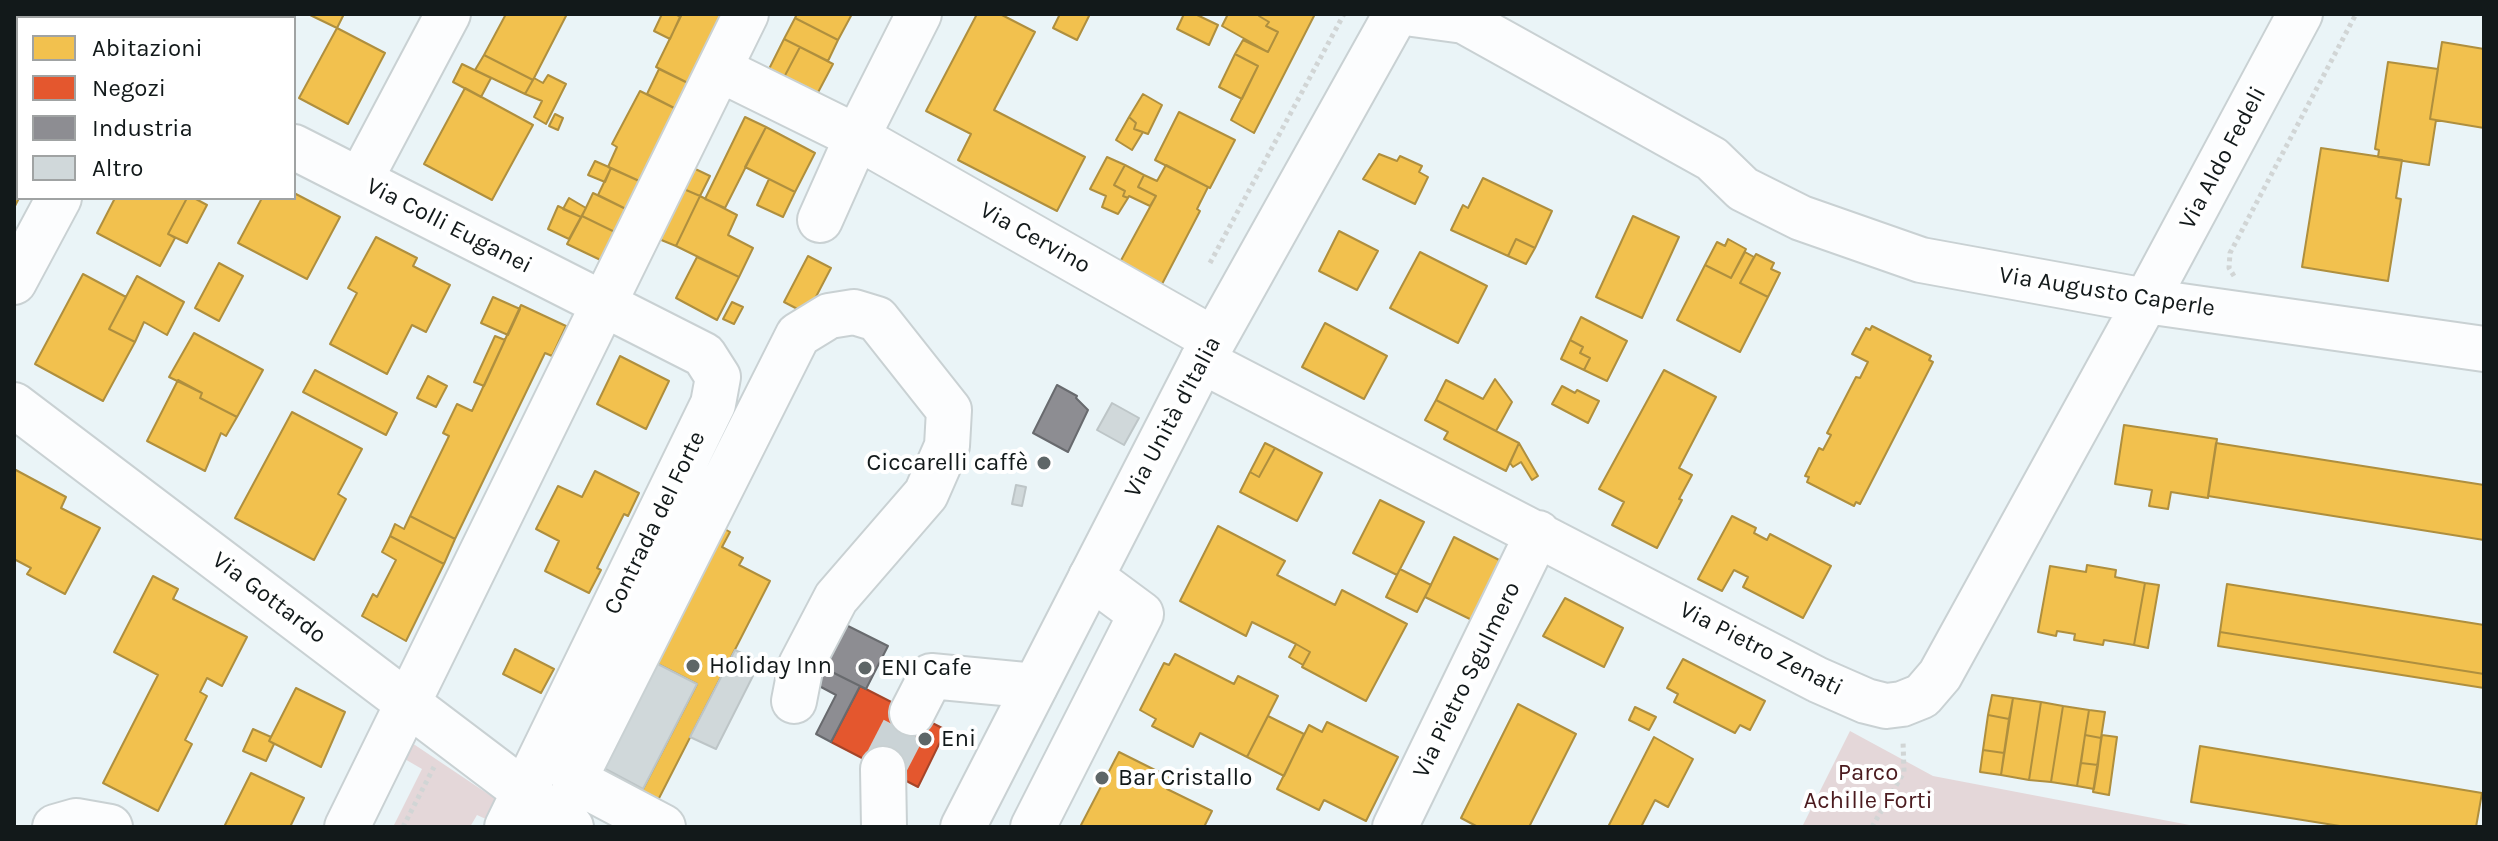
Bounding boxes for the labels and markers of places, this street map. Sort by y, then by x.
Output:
place label: Ciccarelli caffè [867,449,1028,477]
marker: Ciccarelli caffè [1035,454,1053,472]
place label: Holiday Inn [709,652,832,680]
place label: ENI Cafe [881,654,972,682]
marker: Holiday Inn [684,657,702,675]
marker: ENI Cafe [856,659,874,677]
place label: Eni [941,725,976,753]
marker: Eni [916,730,934,748]
place label: Bar Cristallo [1118,764,1252,792]
marker: Bar Cristallo [1093,769,1111,787]

